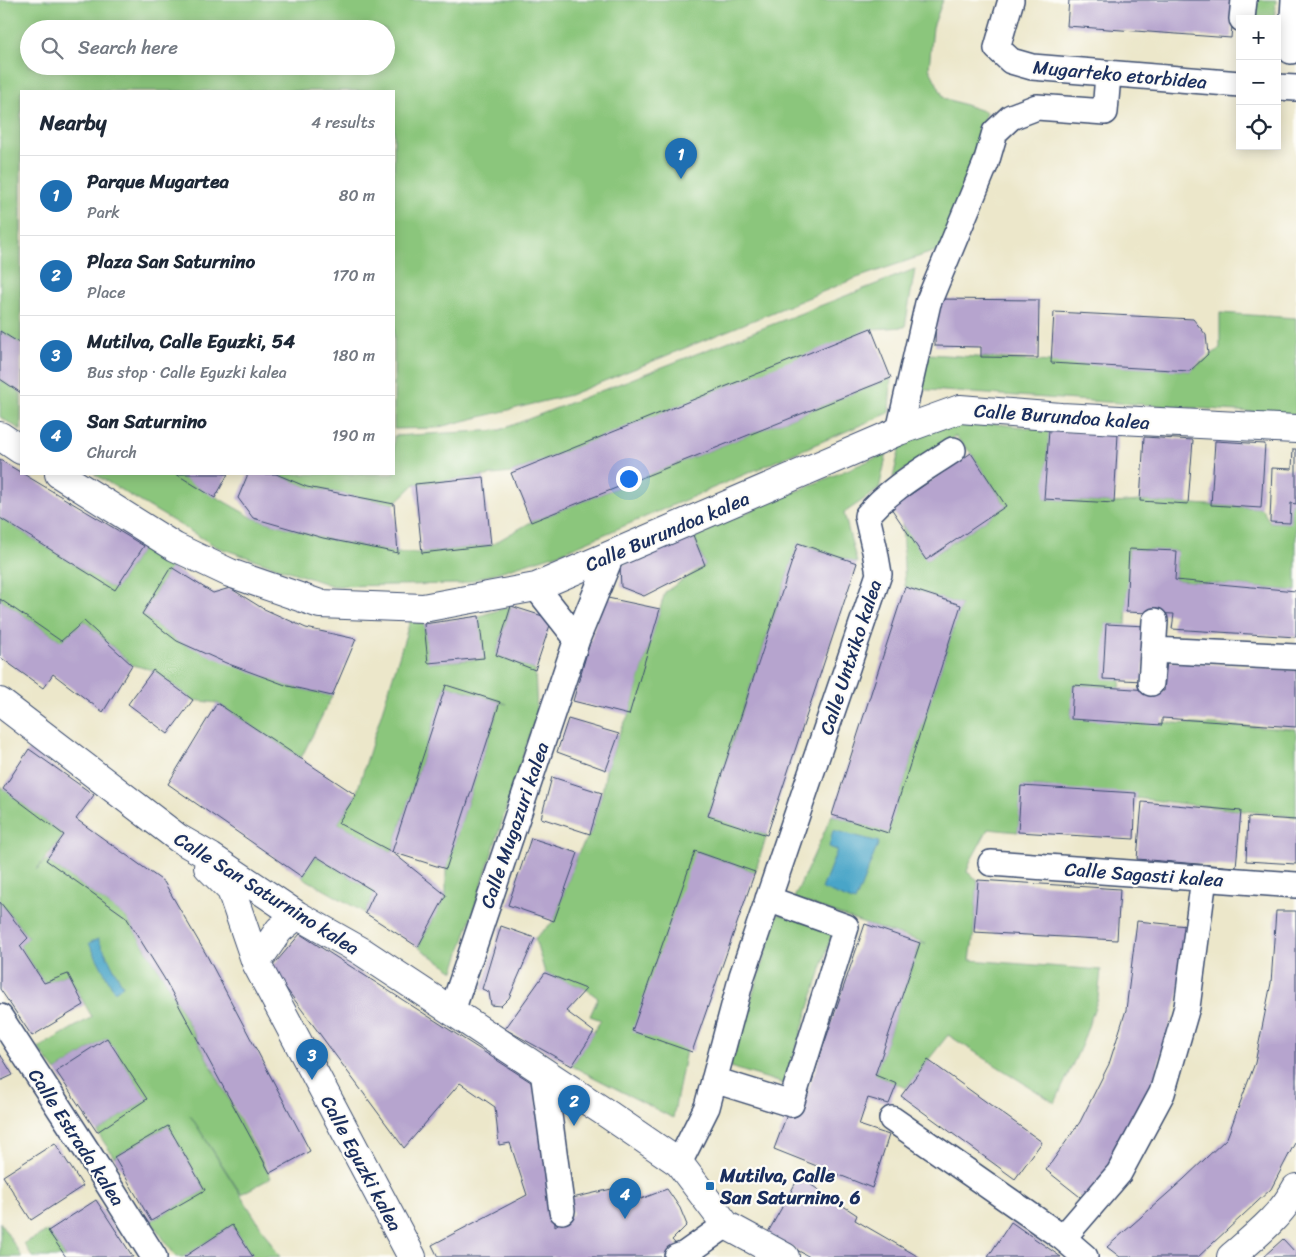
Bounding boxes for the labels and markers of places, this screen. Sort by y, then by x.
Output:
pin: 1 [665,138,697,179]
pin: 3 [296,1039,328,1080]
pin: 2 [558,1085,590,1126]
place label: Mutilva, Calle San Saturnino, 6 [719,1159,861,1214]
pin: 4 [609,1178,641,1219]
marker: Mutilva, Calle San Saturnino, 6 [704,1180,716,1192]

